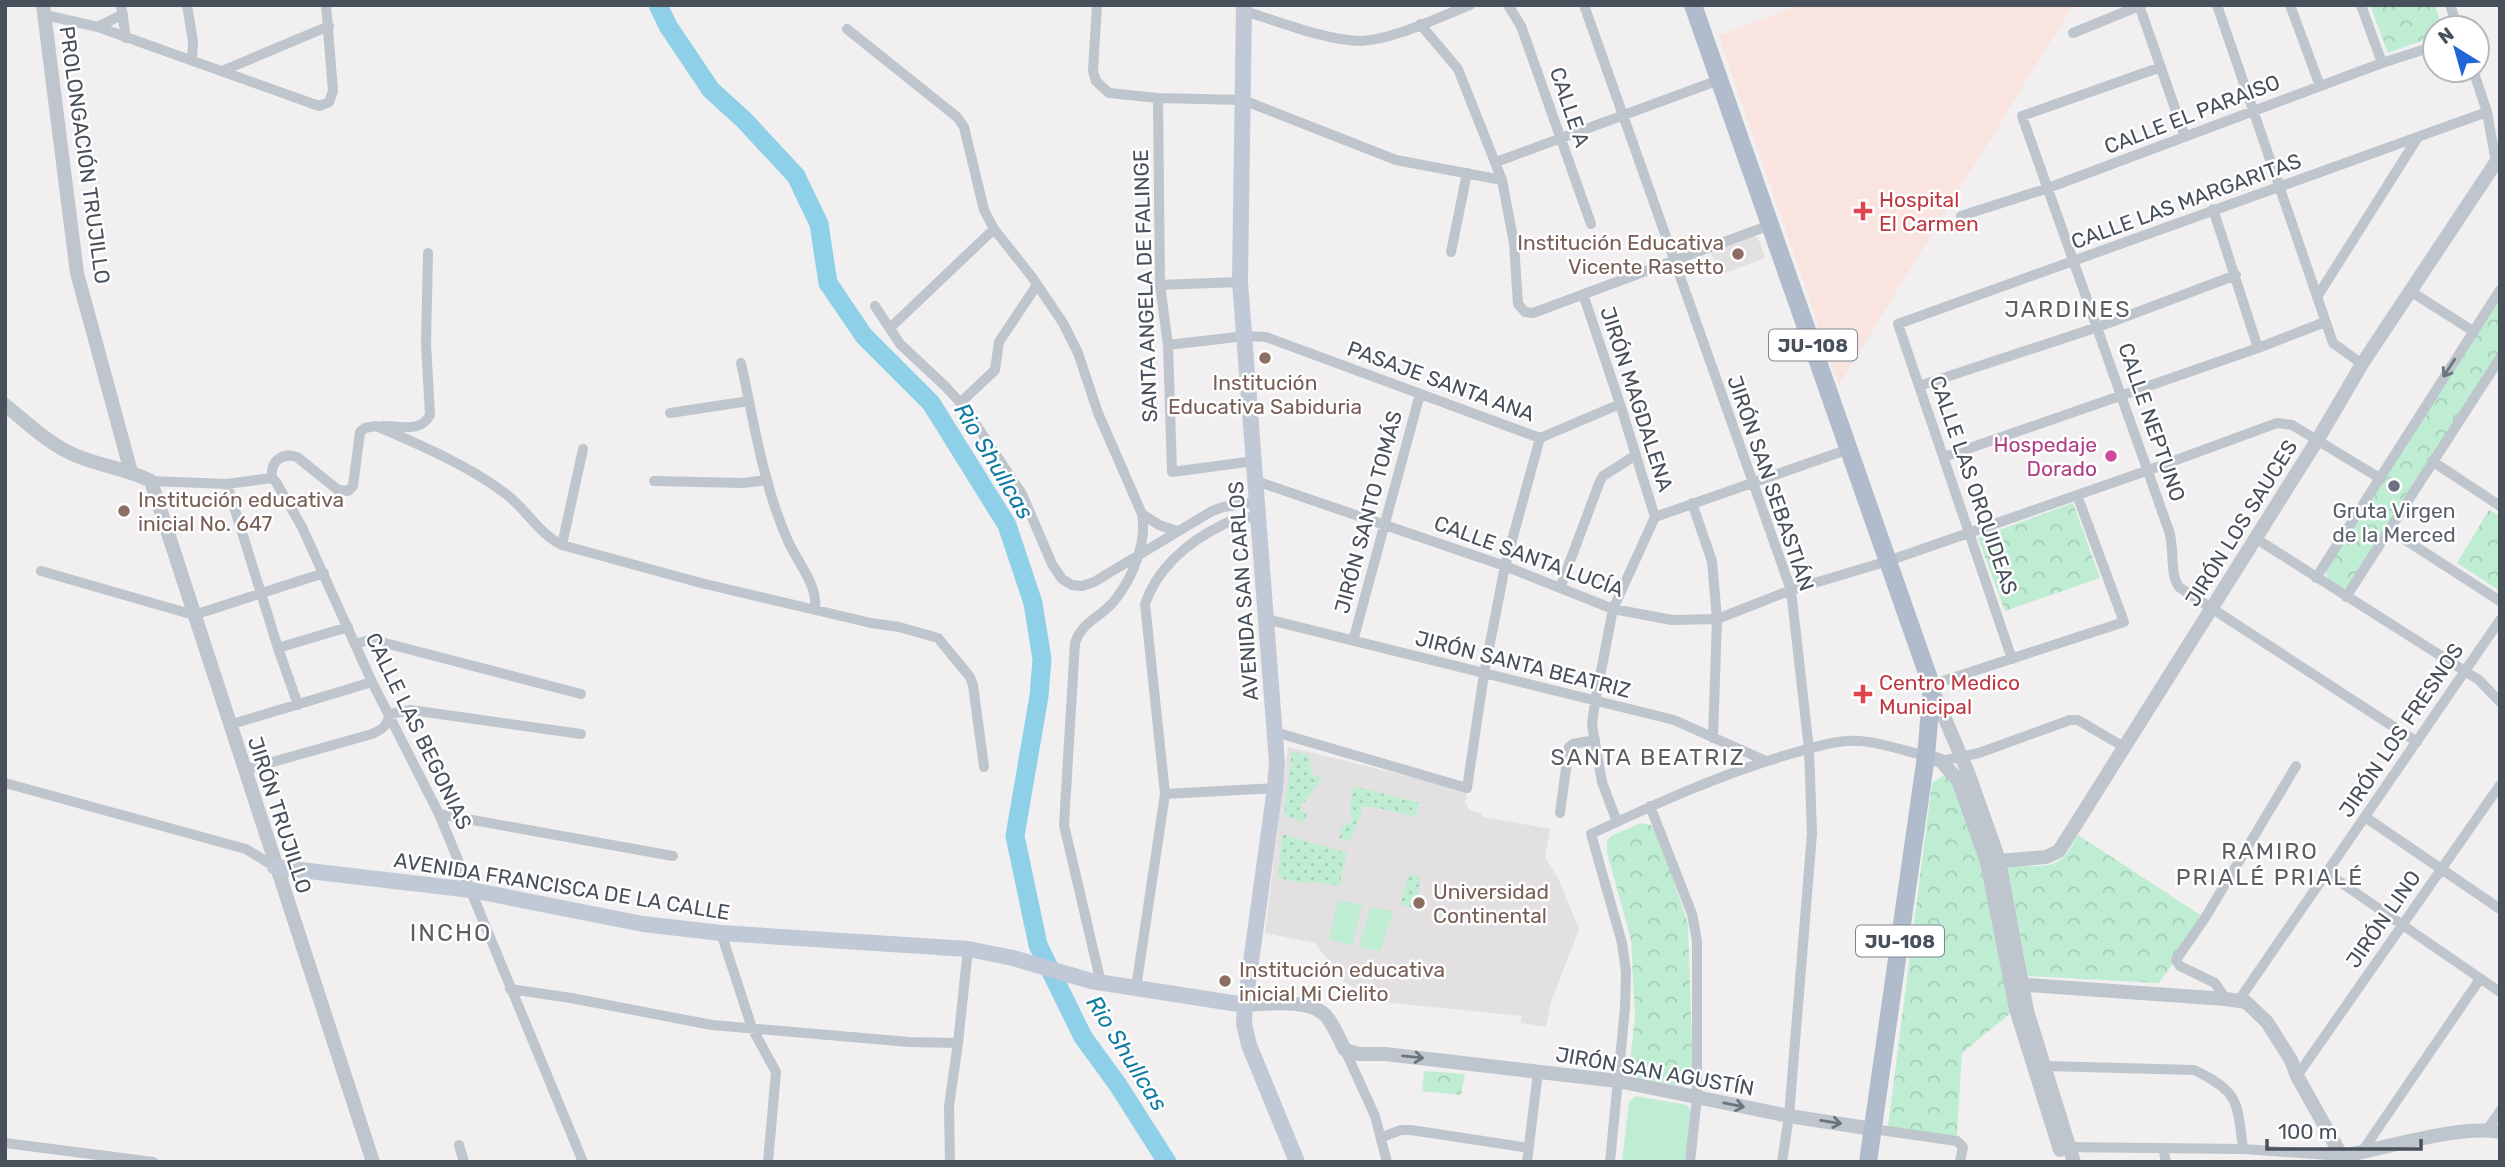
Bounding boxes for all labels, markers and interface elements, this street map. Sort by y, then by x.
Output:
north arrow [2421,14,2491,84]
text: N [2434,23,2458,49]
street label: PROLONGACIÓN TRUJILLO [55,24,115,286]
street label: CALLE A [1545,64,1595,150]
street label: CALLE EL PARAISO [2101,69,2283,159]
street label: CALLE LAS MARGARITAS [2068,148,2304,254]
street label: SANTA ANGELA DE FALINGE [1128,149,1162,423]
place label: Hospital El Carmen [1879,187,1979,236]
marker: Hospital El Carmen [1853,201,1873,221]
place label: Institución Educativa Vicente Rasetto [1517,230,1724,279]
marker: Institución Educativa Vicente Rasetto [1730,246,1746,262]
district label: JARDINES [2004,295,2132,323]
street label: JIRÓN MAGDALENA [1595,303,1679,495]
road number: JU-108 [1769,330,1857,360]
street label: PASAJE SANTA ANA [1344,336,1538,426]
street label: CALLE NEPTUNO [2113,339,2191,505]
marker: Institución Educativa Sabiduria [1257,350,1273,366]
one-way arrow [2442,358,2457,377]
place label: Institución Educativa Sabiduria [1168,370,1362,419]
street label: JIRÓN SAN SEBASTIÁN [1722,372,1820,594]
street label: CALLE LAS ORQUIDEAS [1925,372,2023,598]
water label: Rio Shullcas [948,398,1040,524]
street label: JIRÓN SANTO TOMÁS [1329,408,1407,616]
place label: Hospedaje Dorado [1994,432,2097,481]
street label: JIRÓN LOS SAUCES [2180,435,2302,611]
marker: Hospedaje Dorado [2103,448,2119,464]
marker: Gruta Virgen de la Merced [2386,478,2402,494]
street label: AVENIDA SAN CARLOS [1223,480,1263,702]
place label: Institución educativa inicial No. 647 [138,487,344,536]
place label: Gruta Virgen de la Merced [2332,498,2456,547]
marker: Institución educativa inicial No. 647 [116,503,132,519]
street label: CALLE SANTA LUCÍA [1431,510,1627,602]
street label: JIRÓN SANTA BEATRIZ [1413,625,1633,703]
street label: CALLE LAS BEGONIAS [360,629,478,833]
street label: JIRÓN LOS FRESNOS [2333,638,2469,822]
place label: Centro Medico Municipal [1879,670,2020,719]
marker: Centro Medico Municipal [1853,684,1873,704]
street label: JIRÓN TRUJILLO [243,733,317,897]
district label: SANTA BEATRIZ [1551,743,1746,771]
district label: RAMIRO PRIALÉ PRIALÉ [2176,837,2364,891]
street label: AVENIDA FRANCISCA DE LA CALLE [392,847,732,925]
street label: JIRÓN LINO [2340,866,2426,972]
place label: Universidad Continental [1433,879,1549,928]
marker: Universidad Continental [1411,895,1427,911]
district label: INCHO [410,919,492,947]
road number: JU-108 [1856,925,1944,956]
place label: Institución educativa inicial Mi Cielito [1239,957,1445,1006]
marker: Institución educativa inicial Mi Cielito [1217,973,1233,989]
water label: Rio Shullcas [1080,990,1174,1116]
street label: JIRÓN SAN AGUSTÍN [1554,1041,1756,1101]
one-way arrow [1401,1051,1424,1064]
one-way arrow [1722,1099,1745,1112]
scale bar [2267,1108,2421,1152]
one-way arrow [1819,1116,1842,1129]
text: 100 m [2278,1119,2337,1144]

